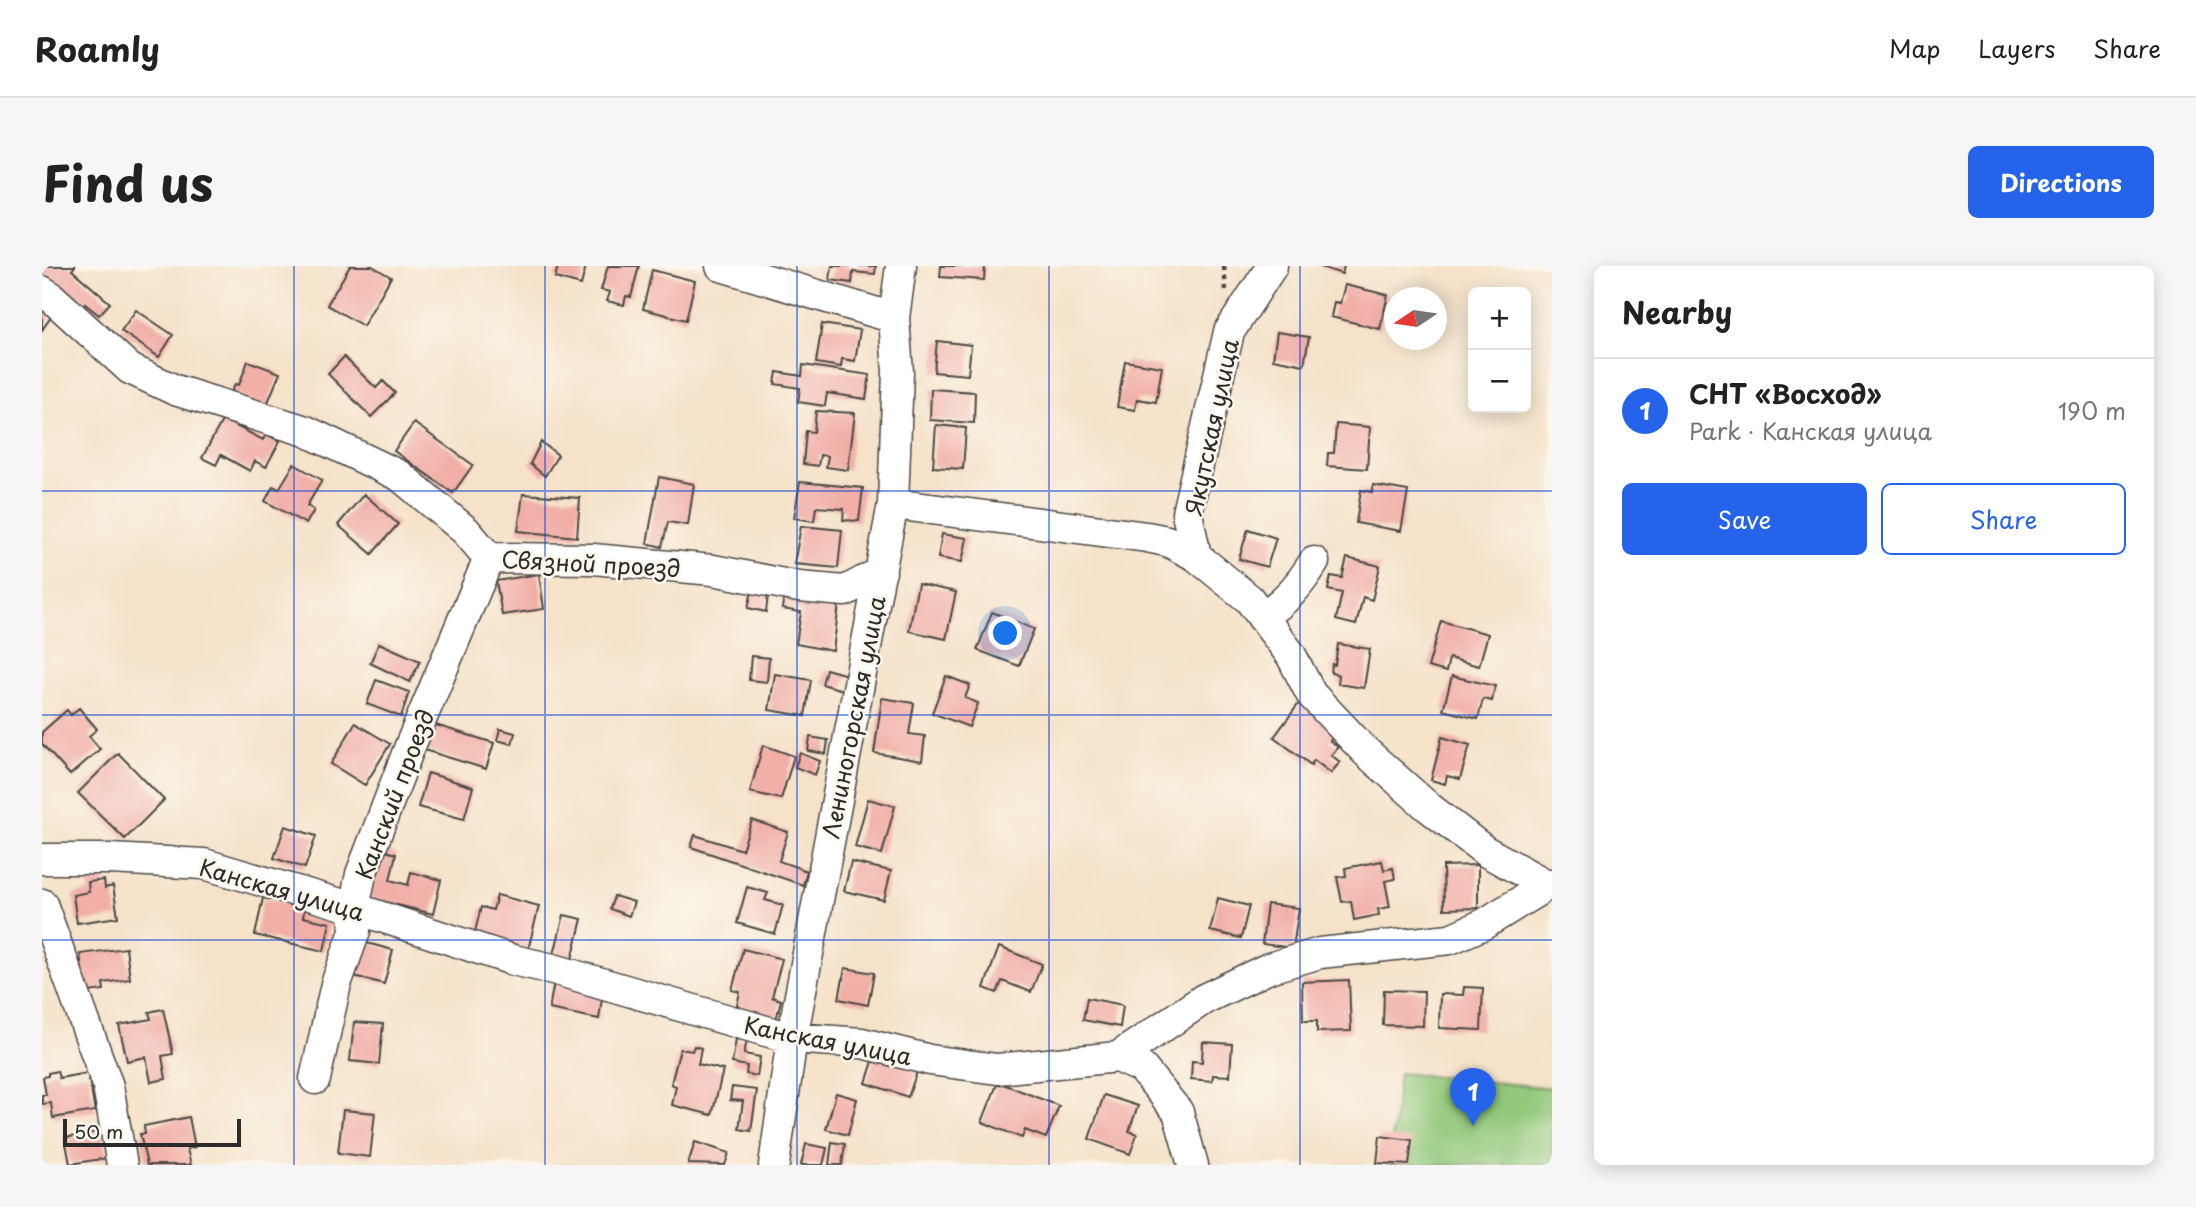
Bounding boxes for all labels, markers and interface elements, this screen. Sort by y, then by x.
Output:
text: Roamly [35,23,160,73]
text: Map [1889,30,1940,66]
text: Layers [1978,30,2055,66]
text: Share [2093,30,2161,66]
text: Find us [42,145,213,219]
button: Directions [1968,146,2154,218]
north arrow [1384,287,1447,350]
map controls [1468,287,1531,413]
button: + [1468,287,1531,350]
text: Nearby [1622,289,1732,334]
street label: Якутская улица [1175,335,1247,519]
button: − [1468,350,1531,413]
text: СНТ «Восход» [1689,374,1882,413]
text: 1 [1640,393,1651,428]
text: 190 m [2058,393,2126,428]
text: Park · Канская улица [1689,413,1932,448]
button: Save [1622,483,1867,555]
button: Share [1881,483,2126,555]
street label: Связной проезд [501,541,681,585]
street label: Лениногорская улица [812,592,894,841]
your location [988,616,1022,650]
street label: Канский проезд [345,704,443,884]
street label: Канская улица [195,849,369,929]
street label: Канская улица [741,1007,915,1073]
pin: 1 [1450,1068,1496,1126]
scale bar [63,1116,242,1148]
text: 50 m [74,1117,123,1145]

